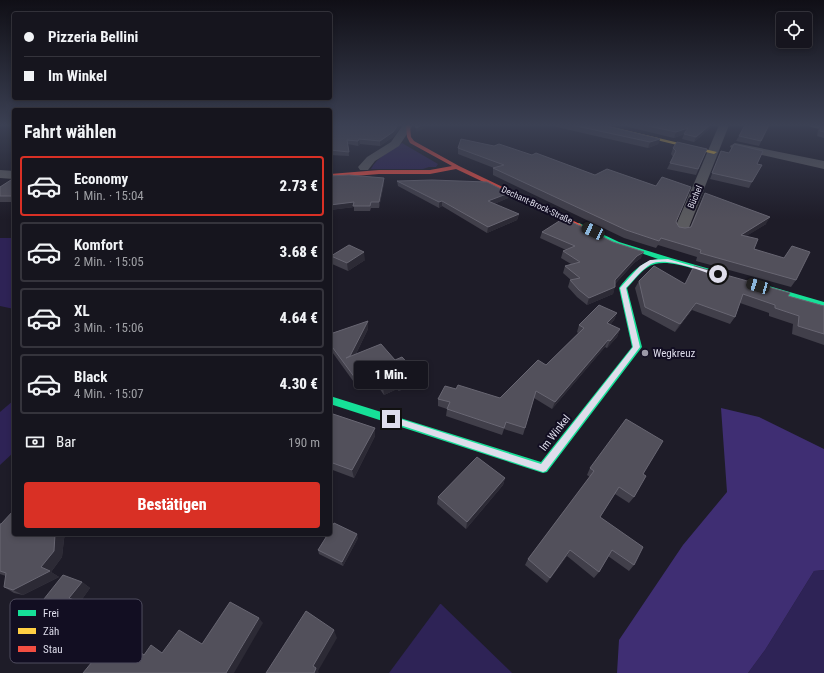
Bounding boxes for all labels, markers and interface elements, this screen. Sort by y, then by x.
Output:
map controls [776,12,812,48]
button: locate [776,12,812,48]
text: Pizzeria Bellini [48,28,138,46]
text: Im Winkel [48,67,107,85]
text: Fahrt wählen [24,121,116,142]
icon: car [26,168,62,204]
text: Economy [74,170,128,188]
text: 2.73 € [280,177,318,195]
street label: Dechant-Brock-Straße [500,184,574,226]
street label: Büchel [686,184,704,210]
text: 1 Min. · 15:04 [74,188,144,203]
car [580,220,606,242]
icon: car [26,234,62,270]
text: Komfort [74,236,123,254]
text: 3.68 € [280,243,318,261]
text: 2 Min. · 15:05 [74,254,144,269]
route start [709,265,727,283]
car [745,277,771,295]
icon: car [26,300,62,336]
text: XL [74,302,90,320]
text: 4.64 € [280,309,318,327]
text: 3 Min. · 15:06 [74,320,144,335]
place label: Wegkreuz [653,347,695,360]
marker: Wegkreuz [640,348,650,358]
callout: 1 Min. [354,361,428,389]
icon: car [26,366,62,402]
text: 1 Min. [374,367,408,382]
text: Black [74,368,107,386]
text: 4.30 € [280,375,318,393]
text: 4 Min. · 15:07 [74,386,144,401]
route end [382,410,400,428]
street label: Im Winkel [537,412,573,454]
icon: cash [24,431,46,453]
text: Bar [56,433,76,451]
text: 190 m [288,435,320,450]
button: Bestätigen [24,482,320,528]
legend [10,599,142,663]
text: Frei [43,607,59,620]
text: Zäh [43,625,59,638]
text: Stau [43,643,63,656]

